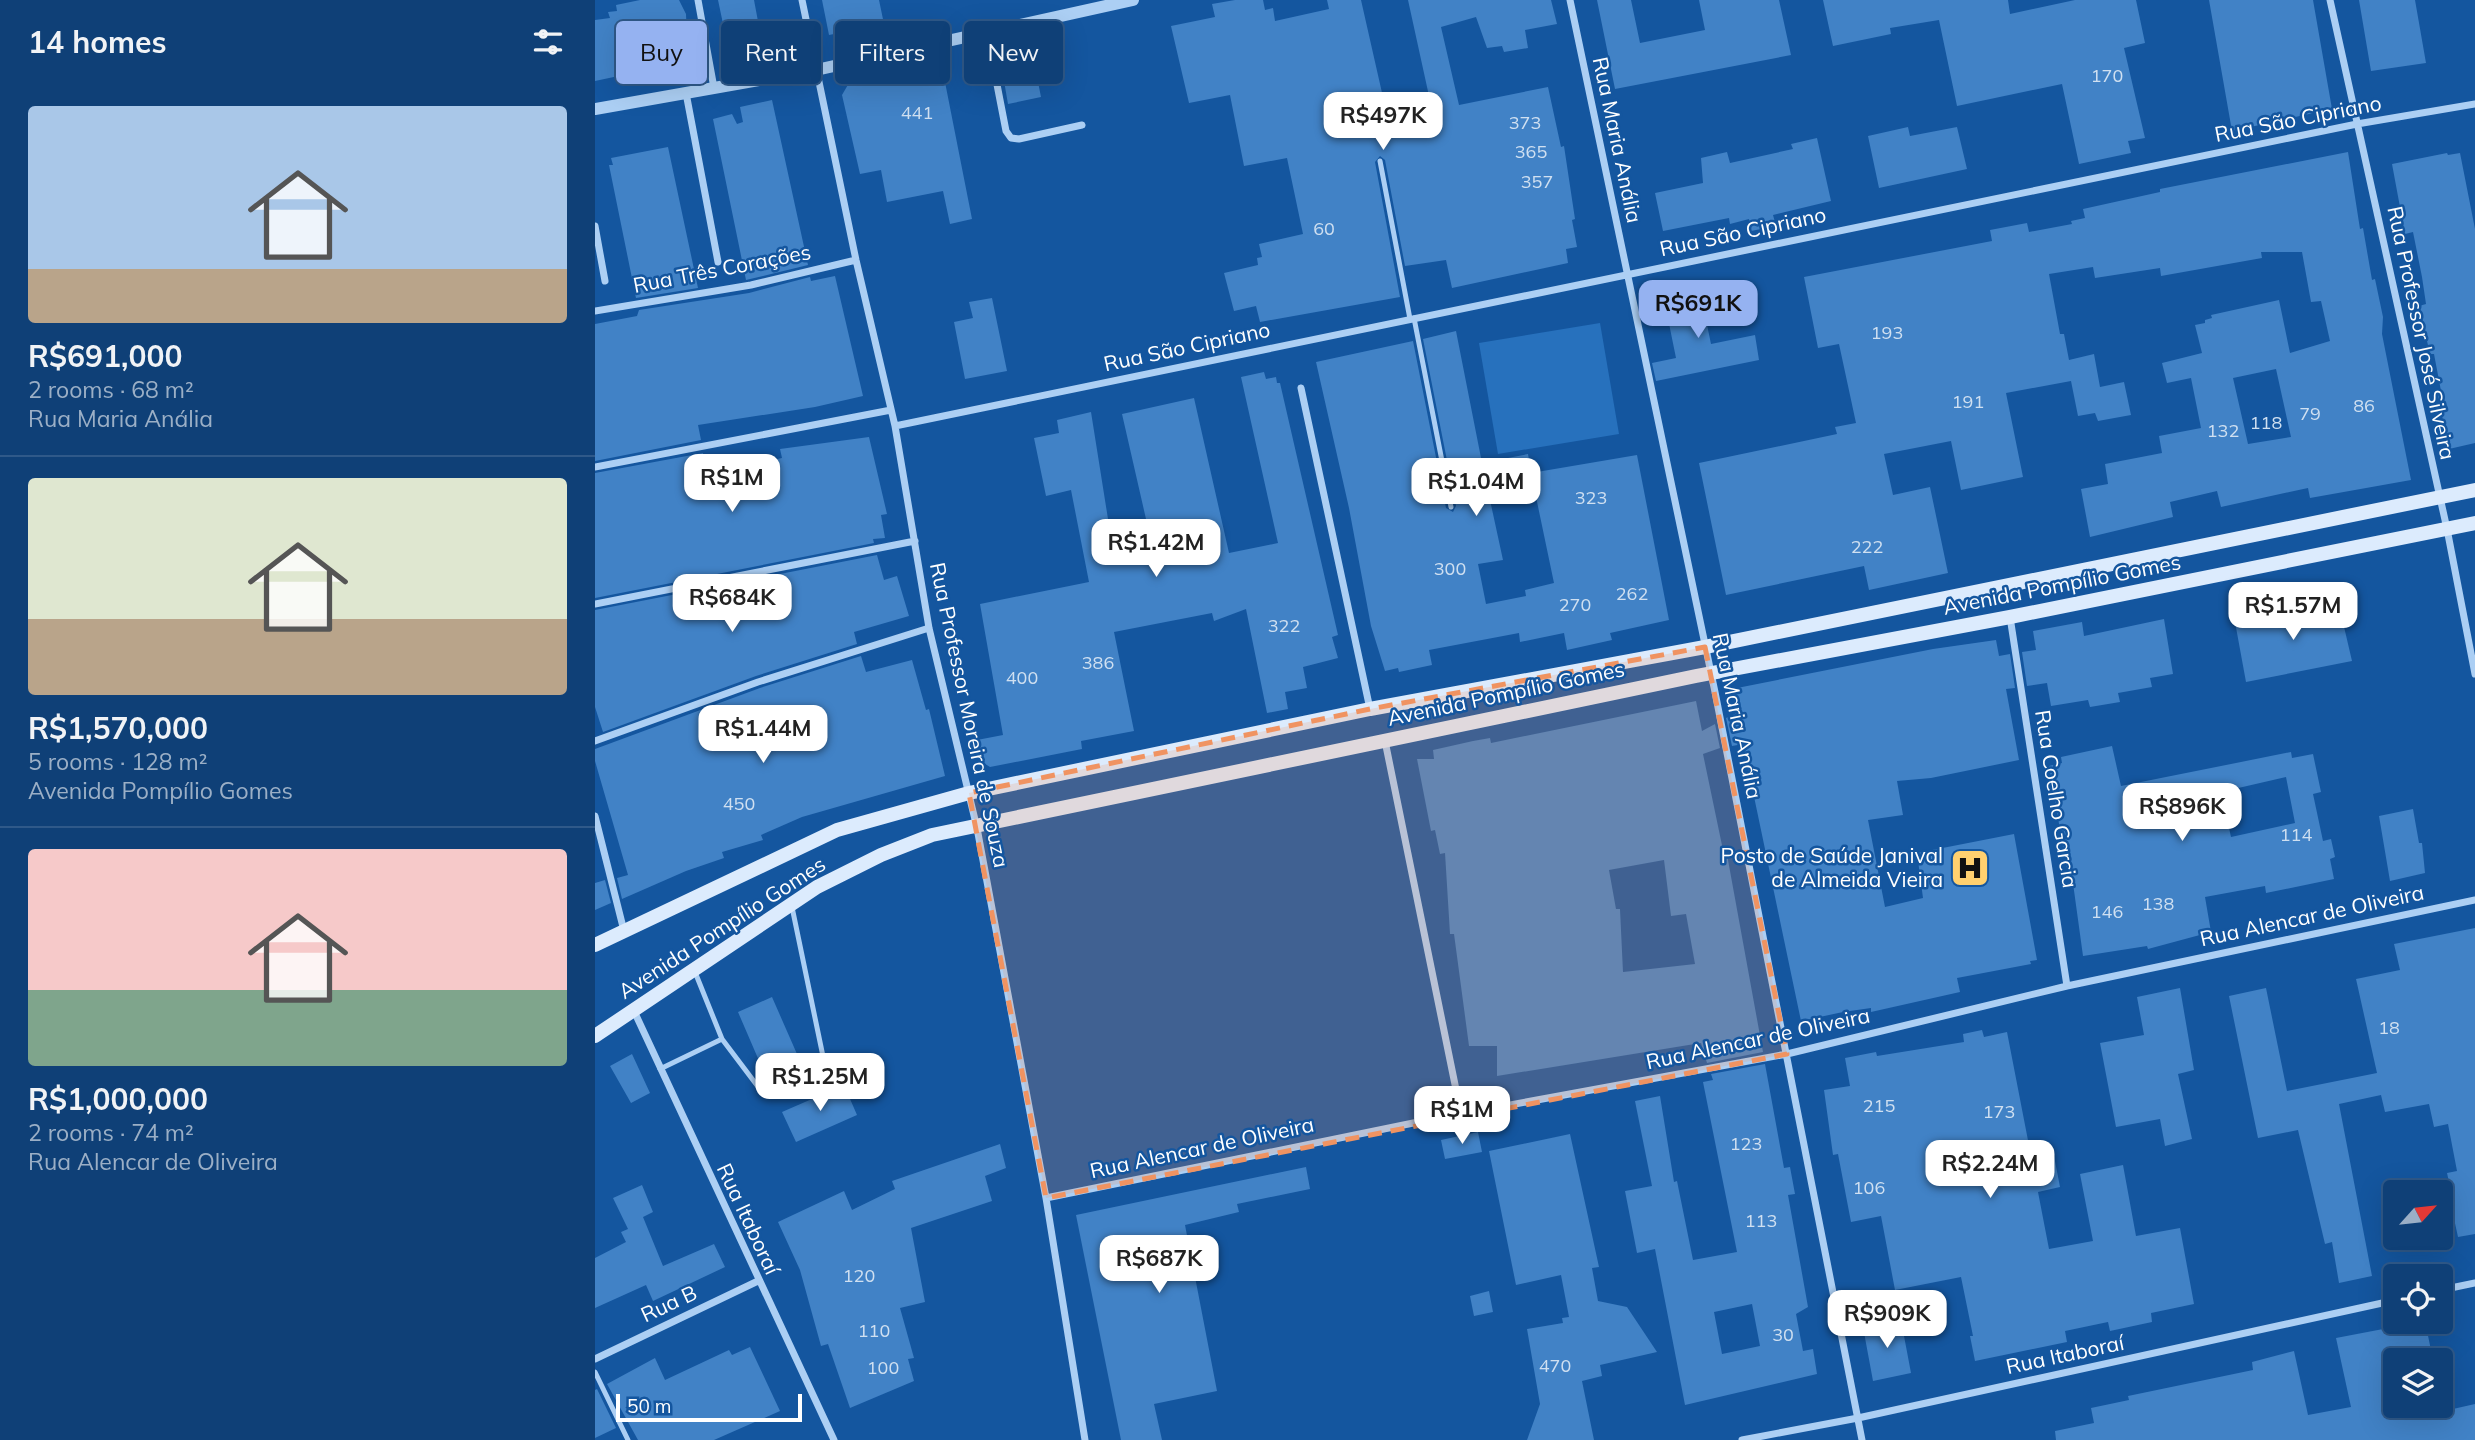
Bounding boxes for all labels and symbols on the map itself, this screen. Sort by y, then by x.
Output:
street label: Rua Maria Anália [1588,54,1648,225]
house number: 170 [2091,64,2123,87]
street label: Rua São Cipriano [2212,89,2383,147]
pin: R$497K [1326,92,1440,152]
house number: 441 [901,101,933,124]
house number: 373 [1509,111,1541,134]
house number: 365 [1515,140,1547,163]
house number: 357 [1521,170,1553,193]
street label: Rua São Cipriano [1657,201,1828,261]
street label: Rua Professor José Silveira [2382,204,2462,462]
house number: 60 [1313,217,1335,240]
street label: Rua Três Corações [631,238,813,298]
pin: R$691K [1641,280,1755,340]
street label: Rua São Cipriano [1101,316,1272,376]
house number: 193 [1871,321,1903,344]
house number: 191 [1952,390,1984,413]
house number: 86 [2353,394,2375,417]
house number: 79 [2299,402,2321,425]
house number: 118 [2250,411,2282,434]
house number: 132 [2207,419,2239,442]
pin: R$1M [691,454,773,514]
pin: R$1.04M [1411,458,1541,518]
house number: 323 [1575,486,1607,509]
pin: R$1.42M [1091,520,1221,579]
house number: 222 [1851,535,1883,558]
street label: Avenida Pompílio Gomes [1941,548,2183,620]
house number: 300 [1434,557,1466,580]
street label: Rua Professor Moreira de Souza [925,560,1015,870]
pin: R$684K [675,574,789,634]
house number: 262 [1616,582,1648,605]
pin: R$1.57M [2228,582,2358,642]
house number: 270 [1559,593,1591,616]
house number: 322 [1268,614,1300,637]
street label: Rua Maria Anália [1708,630,1768,801]
house number: 386 [1082,651,1114,674]
street label: Avenida Pompílio Gomes [1385,655,1627,731]
house number: 400 [1006,666,1038,689]
pin: R$1.44M [698,706,828,765]
street label: Rua Coelho Garcia [2030,708,2084,890]
pin: R$896K [2125,784,2239,843]
house number: 450 [723,792,755,815]
house number: 114 [2280,823,2312,846]
place label: Posto de Saúde Janival de Almeida Vieira [1721,842,1943,892]
hospital icon: Posto de Saúde Janival de Almeida Vieira [1949,847,1991,889]
street label: Avenida Pompílio Gomes [613,850,830,1004]
street label: Rua Alencar de Oliveira [2198,879,2426,951]
house number: 138 [2142,892,2174,915]
house number: 146 [2091,900,2123,923]
street label: Rua Alencar de Oliveira [1644,1002,1872,1074]
house number: 18 [2378,1016,2400,1039]
pin: R$1.25M [755,1054,885,1113]
pin: R$1M [1421,1086,1503,1146]
house number: 215 [1863,1094,1895,1117]
house number: 173 [1983,1100,2015,1123]
street label: Rua Alencar de Oliveira [1088,1111,1316,1183]
house number: 123 [1730,1132,1762,1155]
pin: R$2.24M [1925,1140,2055,1200]
street label: Rua Itaboraí [712,1159,786,1279]
house number: 106 [1853,1176,1885,1199]
north arrow [2383,1180,2453,1250]
house number: 113 [1745,1209,1777,1232]
pin: R$687K [1102,1236,1216,1295]
house number: 120 [843,1264,875,1287]
street label: Rua B [636,1279,701,1327]
pin: R$909K [1830,1290,1944,1350]
house number: 110 [858,1319,890,1342]
house number: 30 [1772,1323,1794,1346]
street label: Rua Itaboraí [2003,1329,2127,1379]
house number: 470 [1539,1354,1571,1377]
house number: 100 [867,1356,899,1379]
scale bar [616,1391,801,1423]

